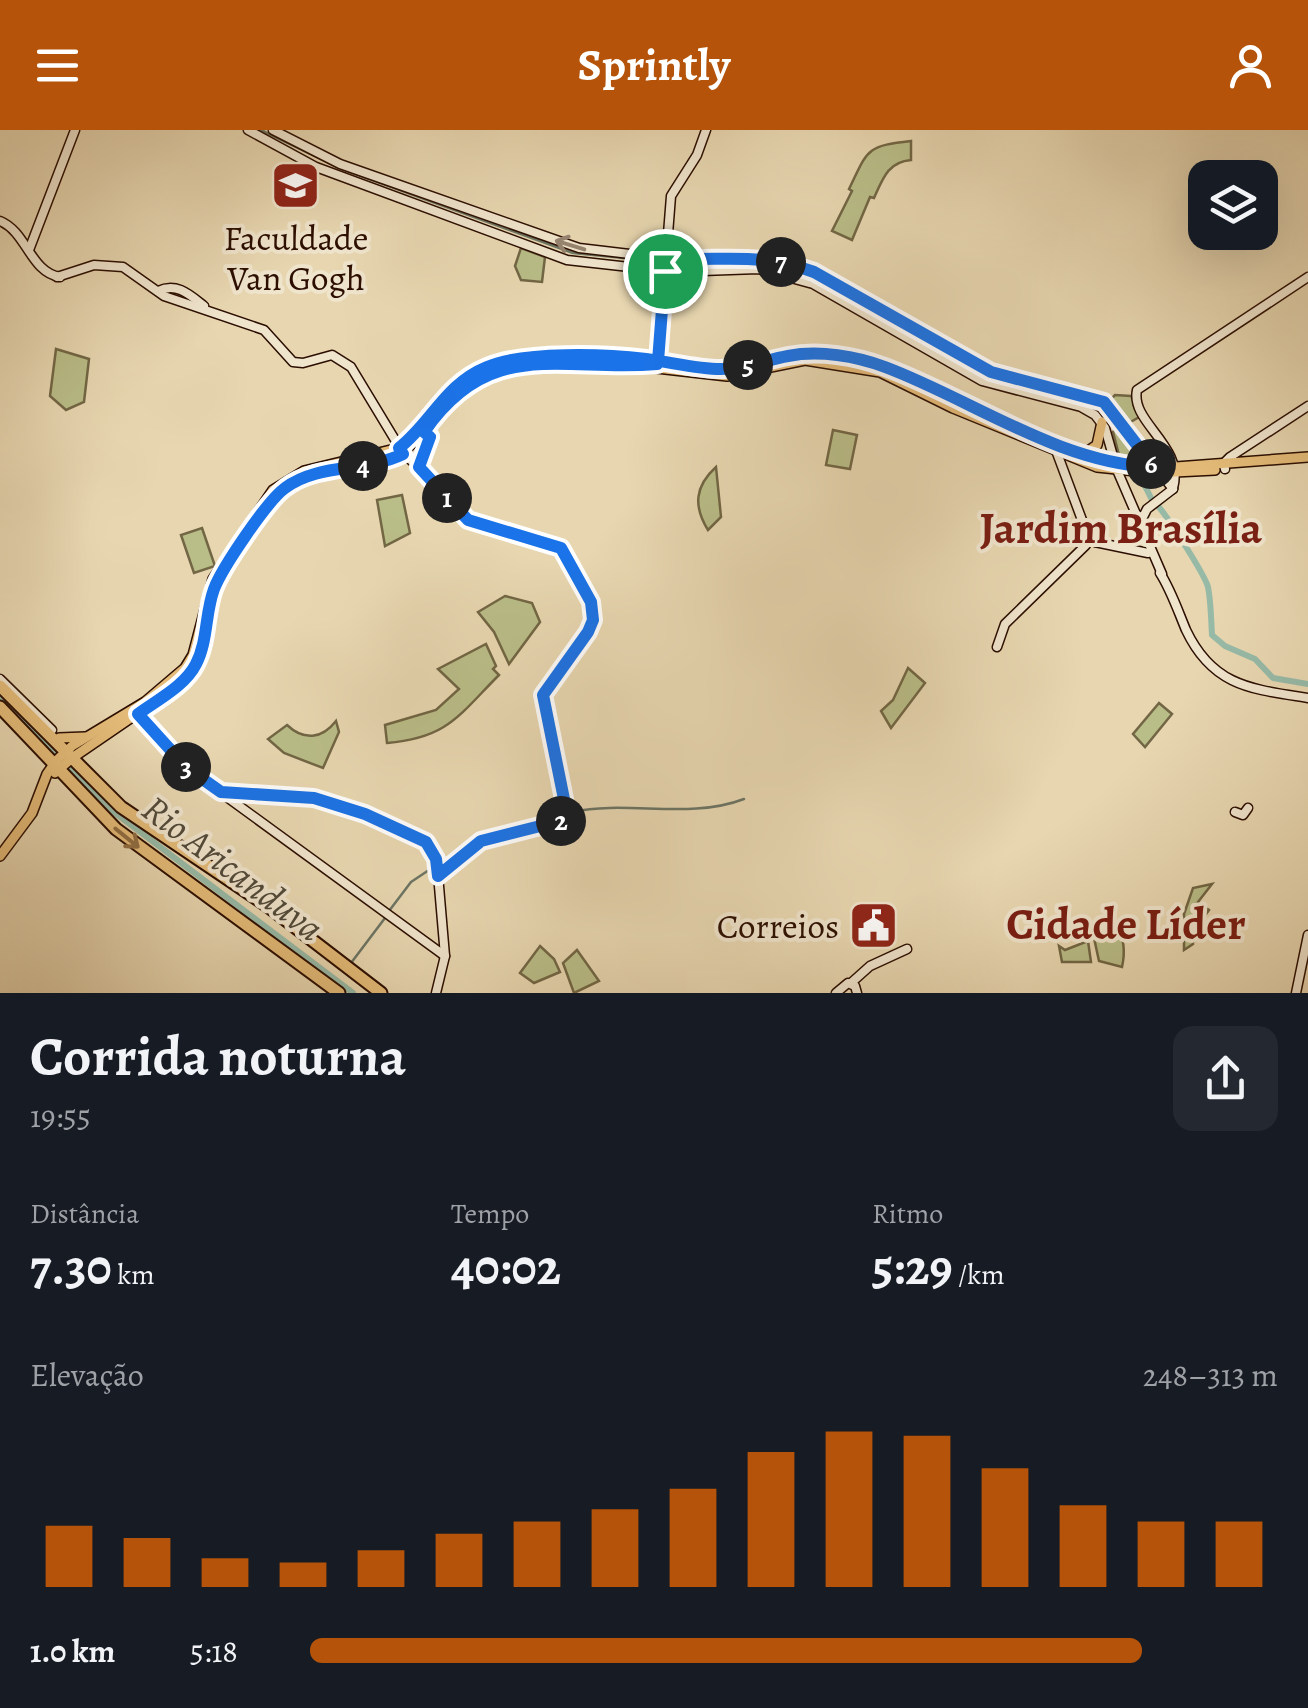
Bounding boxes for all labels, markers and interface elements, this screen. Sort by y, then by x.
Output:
text: Sprintly [577,34,731,96]
icon: menu [30,38,85,93]
icon: person [1223,38,1278,93]
school or university icon: Faculdade Van Gogh [270,160,322,212]
map controls [1188,160,1278,250]
button: layers [1188,160,1278,250]
place label: Faculdade Van Gogh [224,214,368,302]
pin [623,229,708,314]
one-way arrow [555,235,586,253]
pin: 7 [756,237,806,287]
text: 7 [775,243,787,281]
icon: arrive [638,244,693,299]
pin: 5 [723,340,773,390]
text: 5 [742,346,754,384]
pin: 6 [1126,439,1176,489]
pin: 4 [338,441,388,491]
text: 6 [1144,445,1158,483]
text: 4 [356,447,370,485]
pin: 1 [422,473,472,523]
text: 1 [442,479,452,517]
district label: Jardim Brasília [980,497,1263,559]
pin: 3 [161,742,211,792]
text: 3 [180,748,192,786]
water label: Rio Aricanduva [132,783,334,953]
pin: 2 [536,796,586,846]
text: 2 [554,802,568,840]
one-way arrow [114,827,140,849]
district label: Cidade Líder [1006,893,1246,955]
public building icon: Correios [848,900,900,952]
place label: Correios [717,902,839,950]
text: Corrida noturna [30,1019,406,1094]
button: share [1173,1026,1278,1131]
text: 19:55 [30,1094,91,1138]
text: Distância [30,1195,139,1233]
text: Tempo [451,1195,529,1233]
text: Ritmo [872,1195,943,1233]
text: 7.30 [30,1233,112,1301]
text: 40:02 [451,1233,561,1301]
text: 5:29 [872,1233,953,1301]
text: km [112,1256,155,1294]
text: /km [953,1256,1005,1294]
text: Elevação [30,1353,144,1397]
text: 248–313 m [1143,1353,1278,1397]
text: 1.0 km [30,1629,115,1673]
text: 5:18 [190,1629,238,1673]

